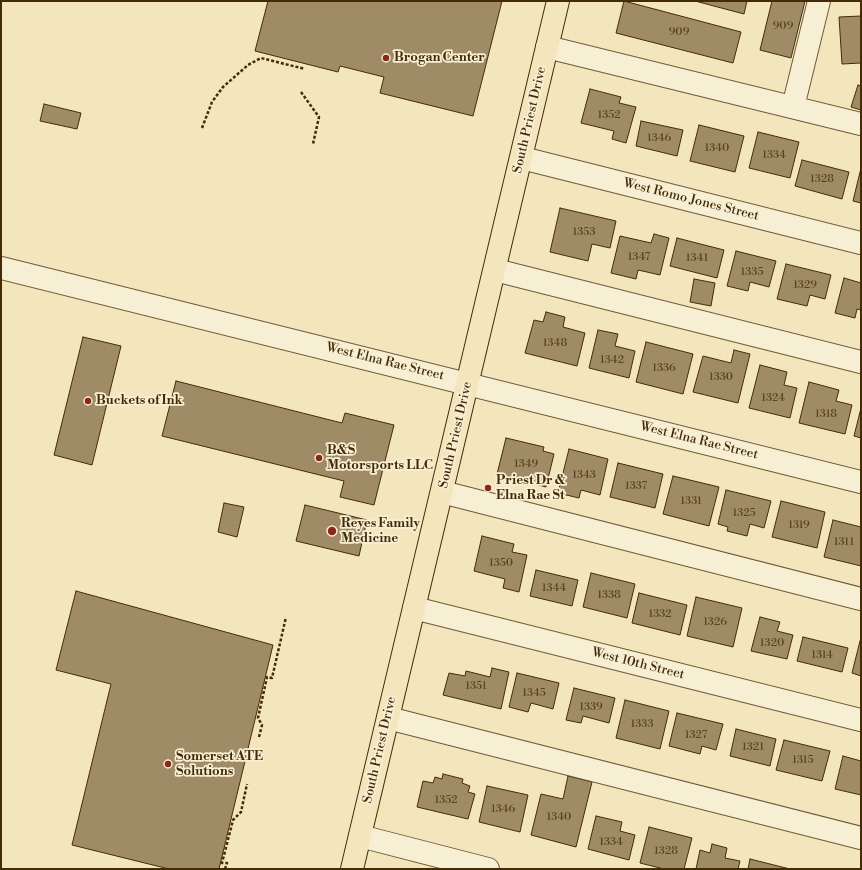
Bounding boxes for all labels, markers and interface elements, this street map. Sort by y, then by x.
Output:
house number: 909 [773,19,793,33]
house number: 909 [669,25,689,39]
place label: Brogan Center [394,50,485,66]
marker: Brogan Center [381,53,391,63]
street label: South Priest Drive [510,65,550,175]
house number: 1352 [597,108,621,122]
house number: 1346 [647,131,671,145]
house number: 1340 [705,141,729,155]
house number: 1334 [762,148,786,162]
house number: 1328 [810,172,834,186]
street label: West Romo Jones Street [622,176,760,224]
house number: 1353 [573,225,595,239]
house number: 1347 [628,250,650,264]
house number: 1341 [686,251,708,265]
house number: 1335 [741,265,763,279]
house number: 1329 [793,278,817,292]
house number: 1348 [543,336,567,350]
street label: West Elna Rae Street [324,340,446,384]
house number: 1342 [600,353,624,367]
house number: 1336 [652,361,676,375]
house number: 1330 [709,370,733,384]
street label: South Priest Drive [436,380,476,490]
house number: 1324 [761,391,785,405]
place label: Buckets of Ink [96,393,183,409]
marker: Buckets of Ink [83,396,93,406]
house number: 1318 [815,407,837,421]
street label: West Elna Rae Street [638,419,760,463]
place label: B&S Motorsports LLC [327,443,433,474]
marker: B&S Motorsports LLC [314,453,324,463]
house number: 1349 [514,457,538,471]
house number: 1343 [572,468,596,482]
place label: Priest Dr & Elna Rae St [496,473,566,504]
house number: 1337 [625,479,647,493]
marker: Priest Dr & Elna Rae St [483,483,493,493]
house number: 1331 [680,494,702,508]
house number: 1325 [732,506,756,520]
place label: Reyes Family Medicine [341,516,420,547]
house number: 1319 [788,518,810,532]
marker: Reyes Family Medicine [326,525,338,537]
house number: 1311 [834,535,854,549]
house number: 1350 [489,556,513,570]
house number: 1344 [542,581,566,595]
house number: 1338 [597,588,621,602]
house number: 1332 [648,607,672,621]
house number: 1326 [703,615,727,629]
house number: 1320 [760,636,784,650]
street label: West 10th Street [590,645,686,683]
house number: 1314 [811,648,833,662]
house number: 1351 [465,679,487,693]
house number: 1345 [522,686,546,700]
street label: South Priest Drive [360,695,400,805]
house number: 1339 [579,700,603,714]
house number: 1333 [631,717,653,731]
house number: 1327 [685,728,707,742]
house number: 1321 [742,740,764,754]
place label: Somerset ATE Solutions [176,749,263,780]
house number: 1315 [792,753,814,767]
marker: Somerset ATE Solutions [163,759,173,769]
house number: 1352 [434,793,458,807]
house number: 1346 [491,802,515,816]
house number: 1340 [547,810,571,824]
house number: 1334 [599,835,623,849]
house number: 1328 [654,844,678,858]

